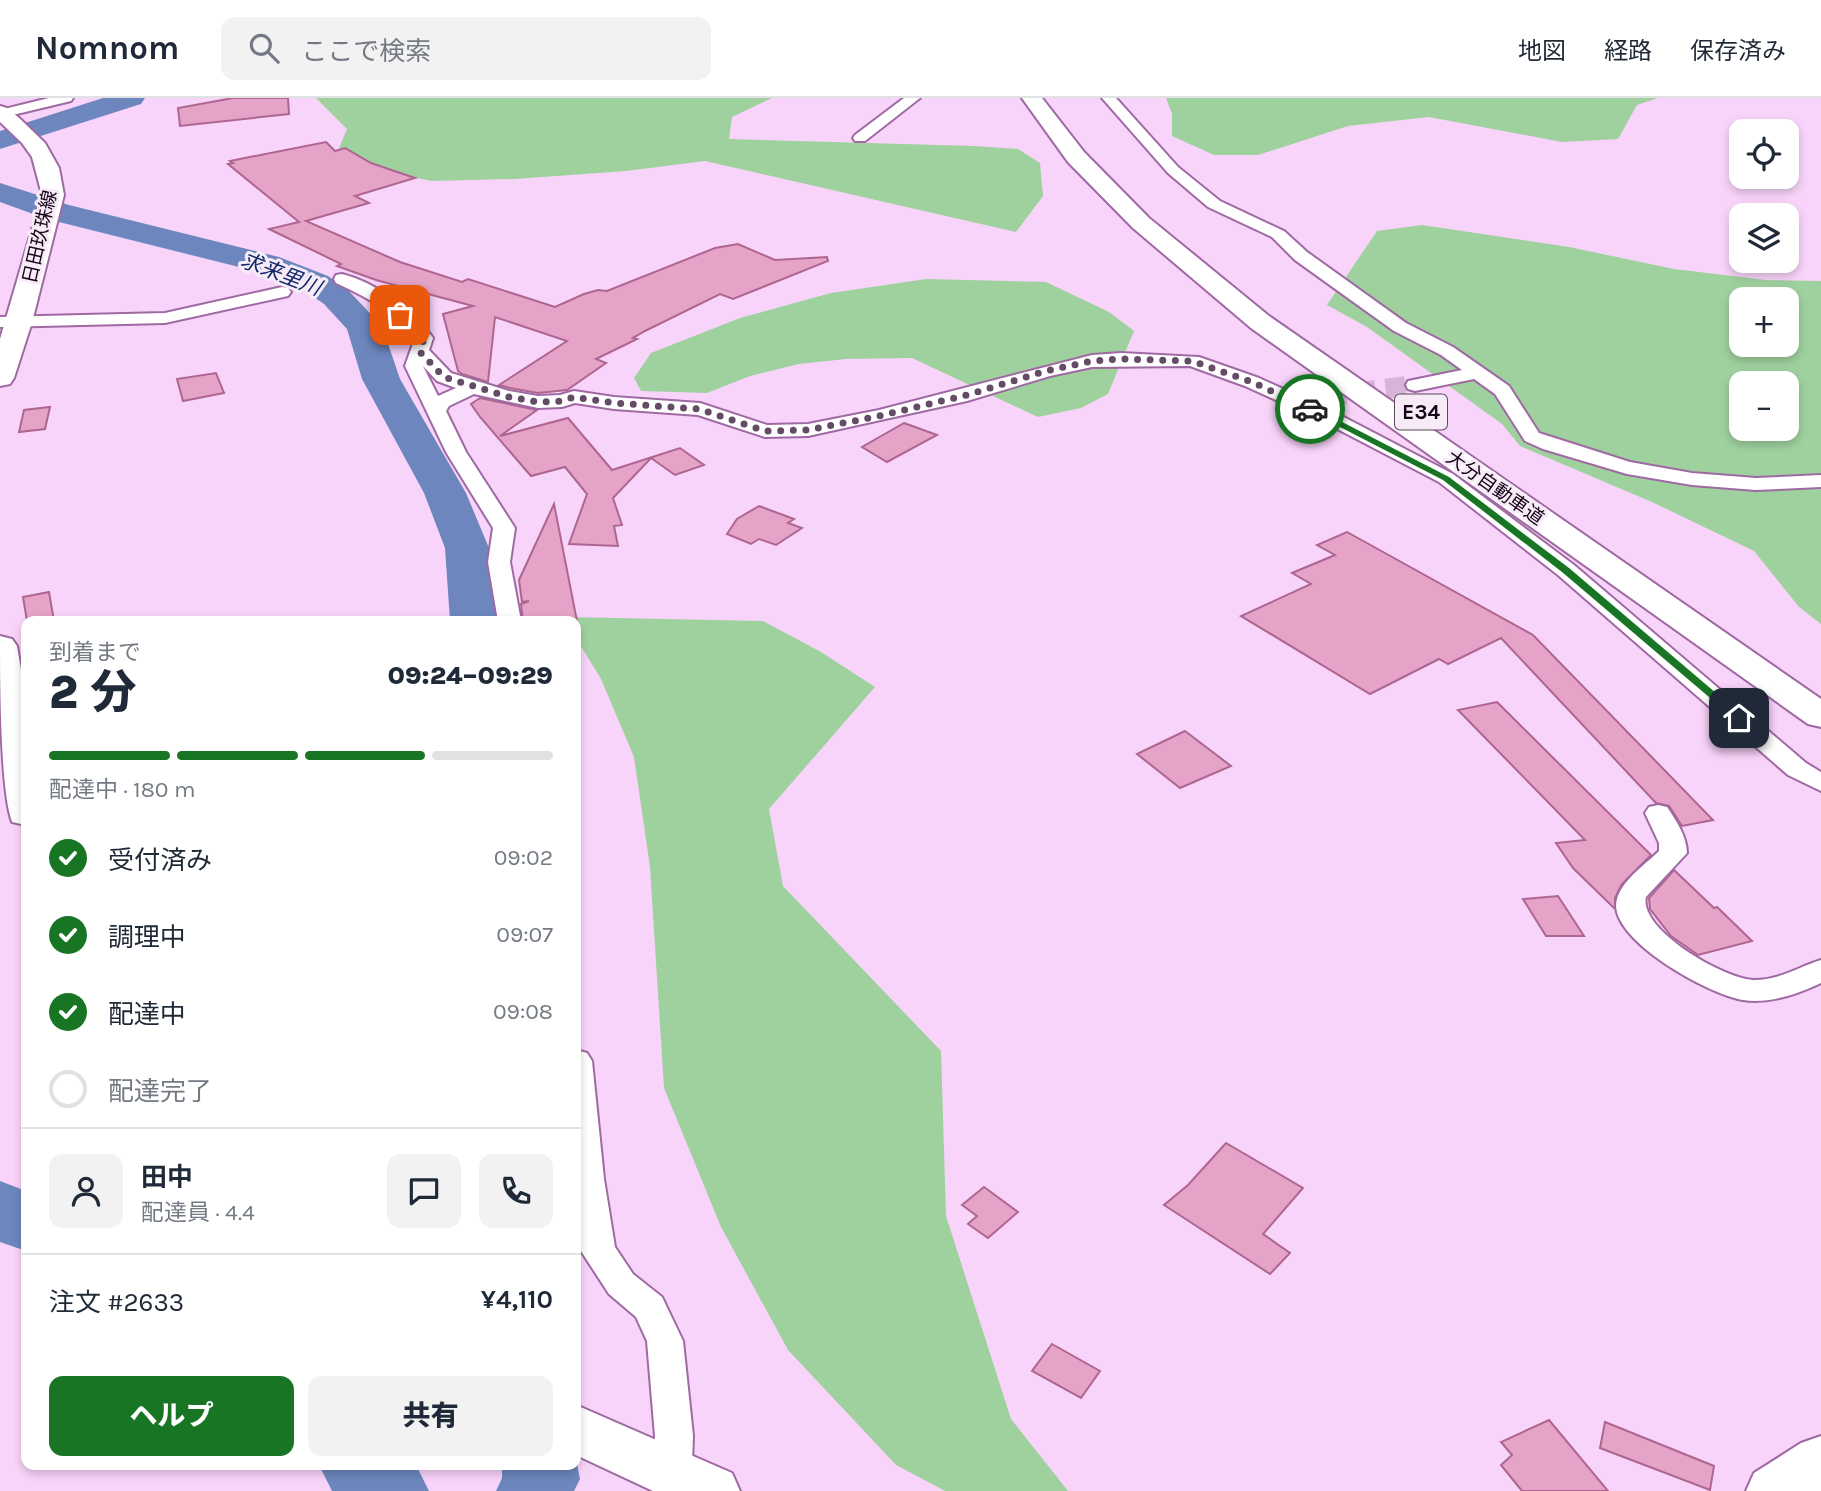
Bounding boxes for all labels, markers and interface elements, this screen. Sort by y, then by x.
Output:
search box [221,17,711,80]
text: Nomnom [35,29,179,67]
icon: search [245,29,283,67]
text: ここで検索 [301,36,431,67]
text: 地図 [1518,37,1566,65]
text: 経路 [1604,37,1652,65]
text: 保存済み [1690,37,1786,65]
map controls [1729,119,1799,441]
button: locate [1729,119,1799,189]
street label: 日田玖珠線 [19,188,61,286]
button: layers [1729,203,1799,273]
water label: 求来里川 [237,248,326,301]
pin [370,285,430,345]
button: + [1729,287,1799,357]
icon: bag [381,296,419,334]
button: − [1729,371,1799,441]
courier [1275,374,1345,444]
icon: car [1291,390,1329,428]
road number: E34 [1395,394,1447,430]
street label: 大分自動車道 [1442,446,1548,530]
text: 到着まで [49,639,141,666]
text: 09:24–09:29 [387,660,553,691]
text: 2 分 [49,666,136,720]
pin [1709,688,1769,748]
icon: home [1720,699,1758,737]
text: 配達中 · 180 m [49,776,195,803]
icon: check [49,839,87,877]
text: 09:02 [494,844,553,871]
text: 受付済み [108,845,212,876]
icon: check [49,916,87,954]
text: 09:07 [496,921,553,948]
text: 調理中 [108,922,186,953]
icon: check [49,993,87,1031]
text: 09:08 [493,998,553,1025]
text: 配達中 [108,999,186,1030]
text: 配達完了 [108,1076,212,1107]
button: person [49,1154,123,1228]
button: chat [387,1154,461,1228]
button: phone [479,1154,553,1228]
text: 田中 [141,1162,193,1193]
text: 配達員 · 4.4 [141,1199,255,1226]
text: ¥4,110 [481,1284,553,1315]
text: 注文 #2633 [49,1287,184,1318]
button: ヘルプ [49,1376,294,1456]
button: 共有 [308,1376,553,1456]

